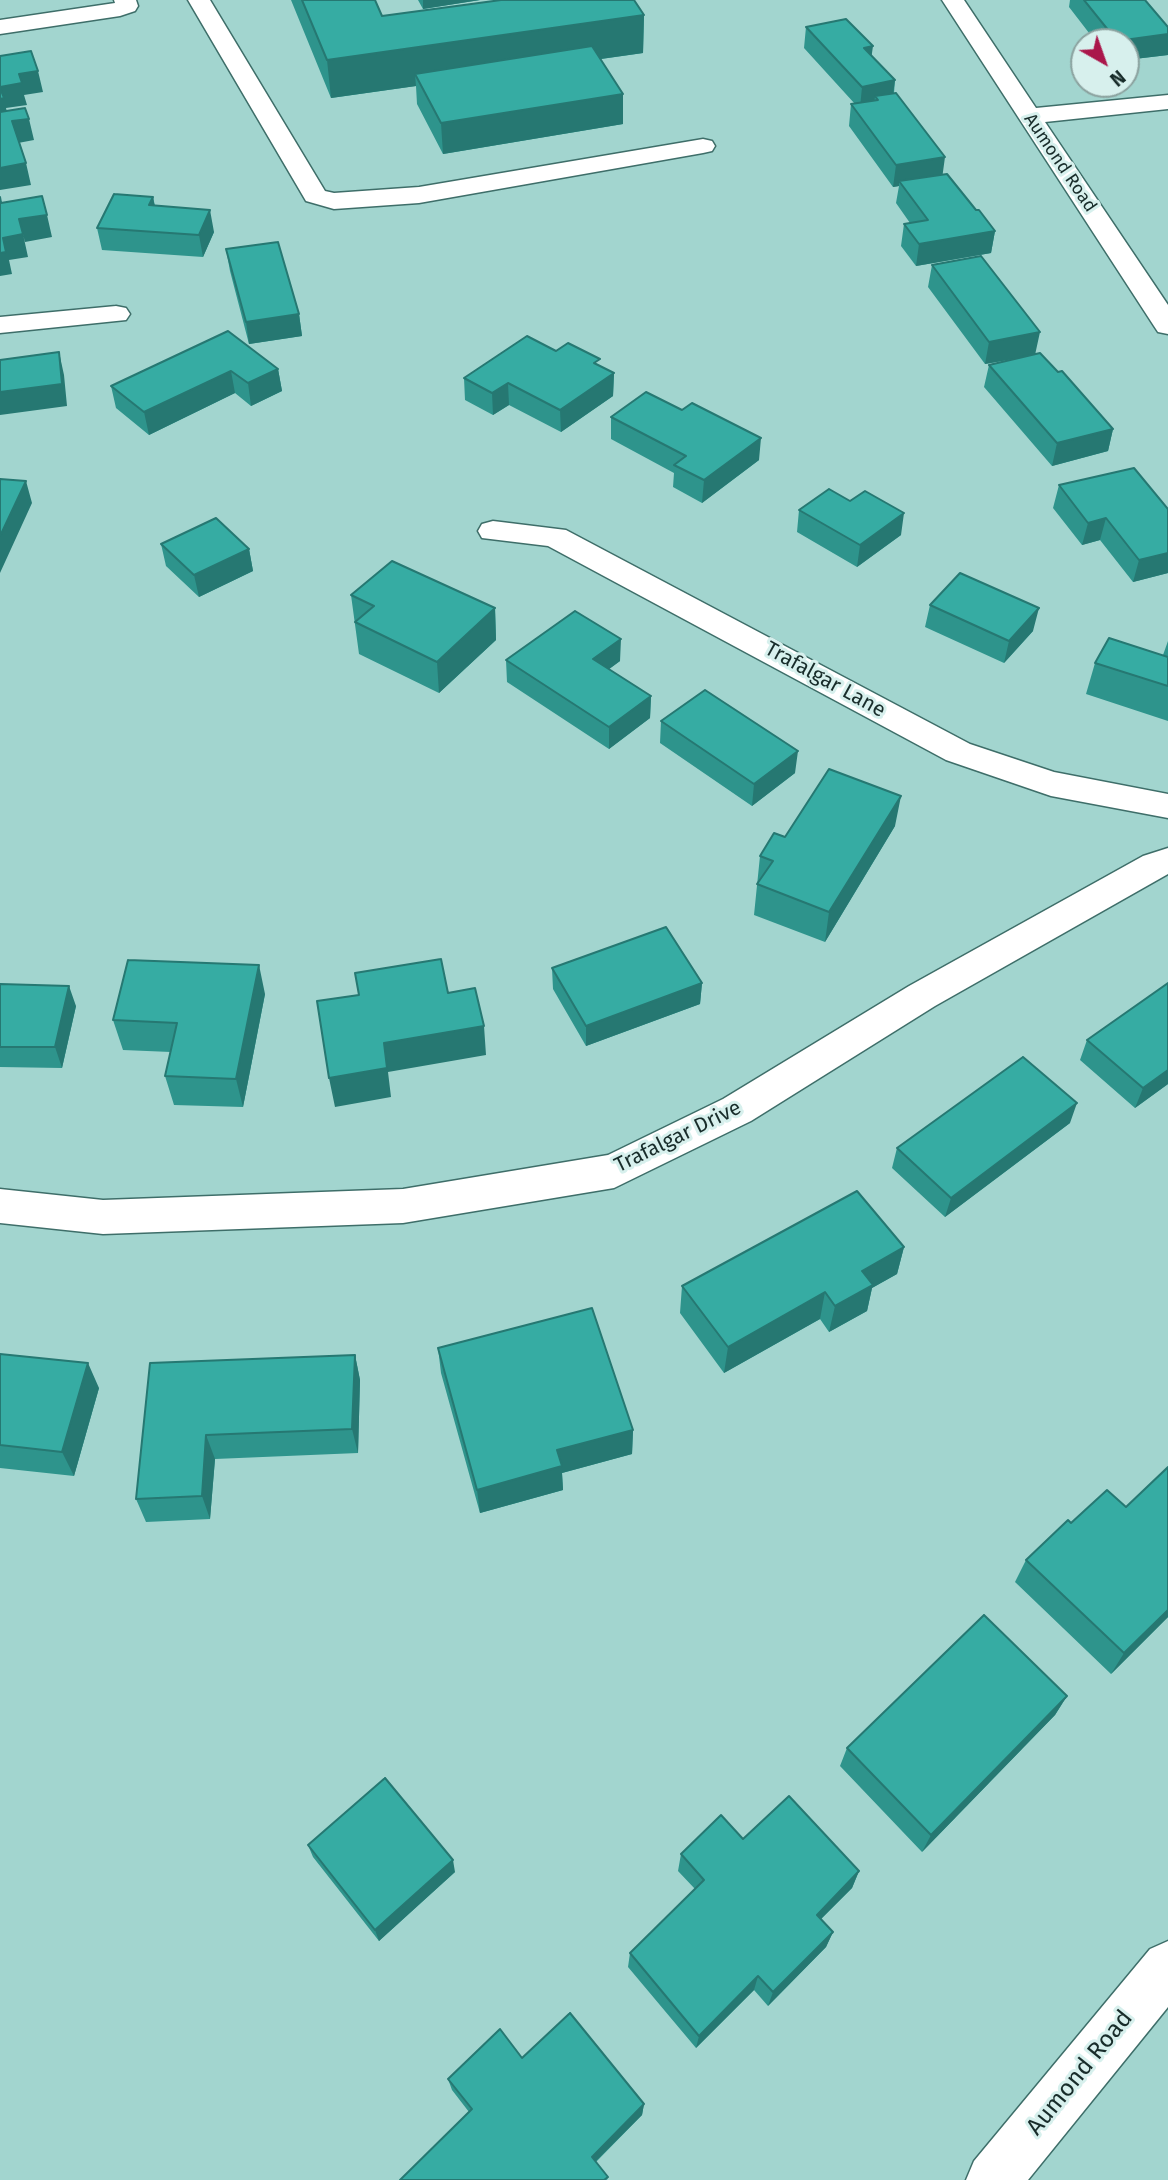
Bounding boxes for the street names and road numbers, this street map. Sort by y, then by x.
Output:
street label: Aumond Road [1019,110,1101,216]
street label: Trafalgar Lane [760,636,890,724]
street label: Trafalgar Drive [611,1095,745,1179]
street label: Aumond Road [1021,2005,1139,2141]

